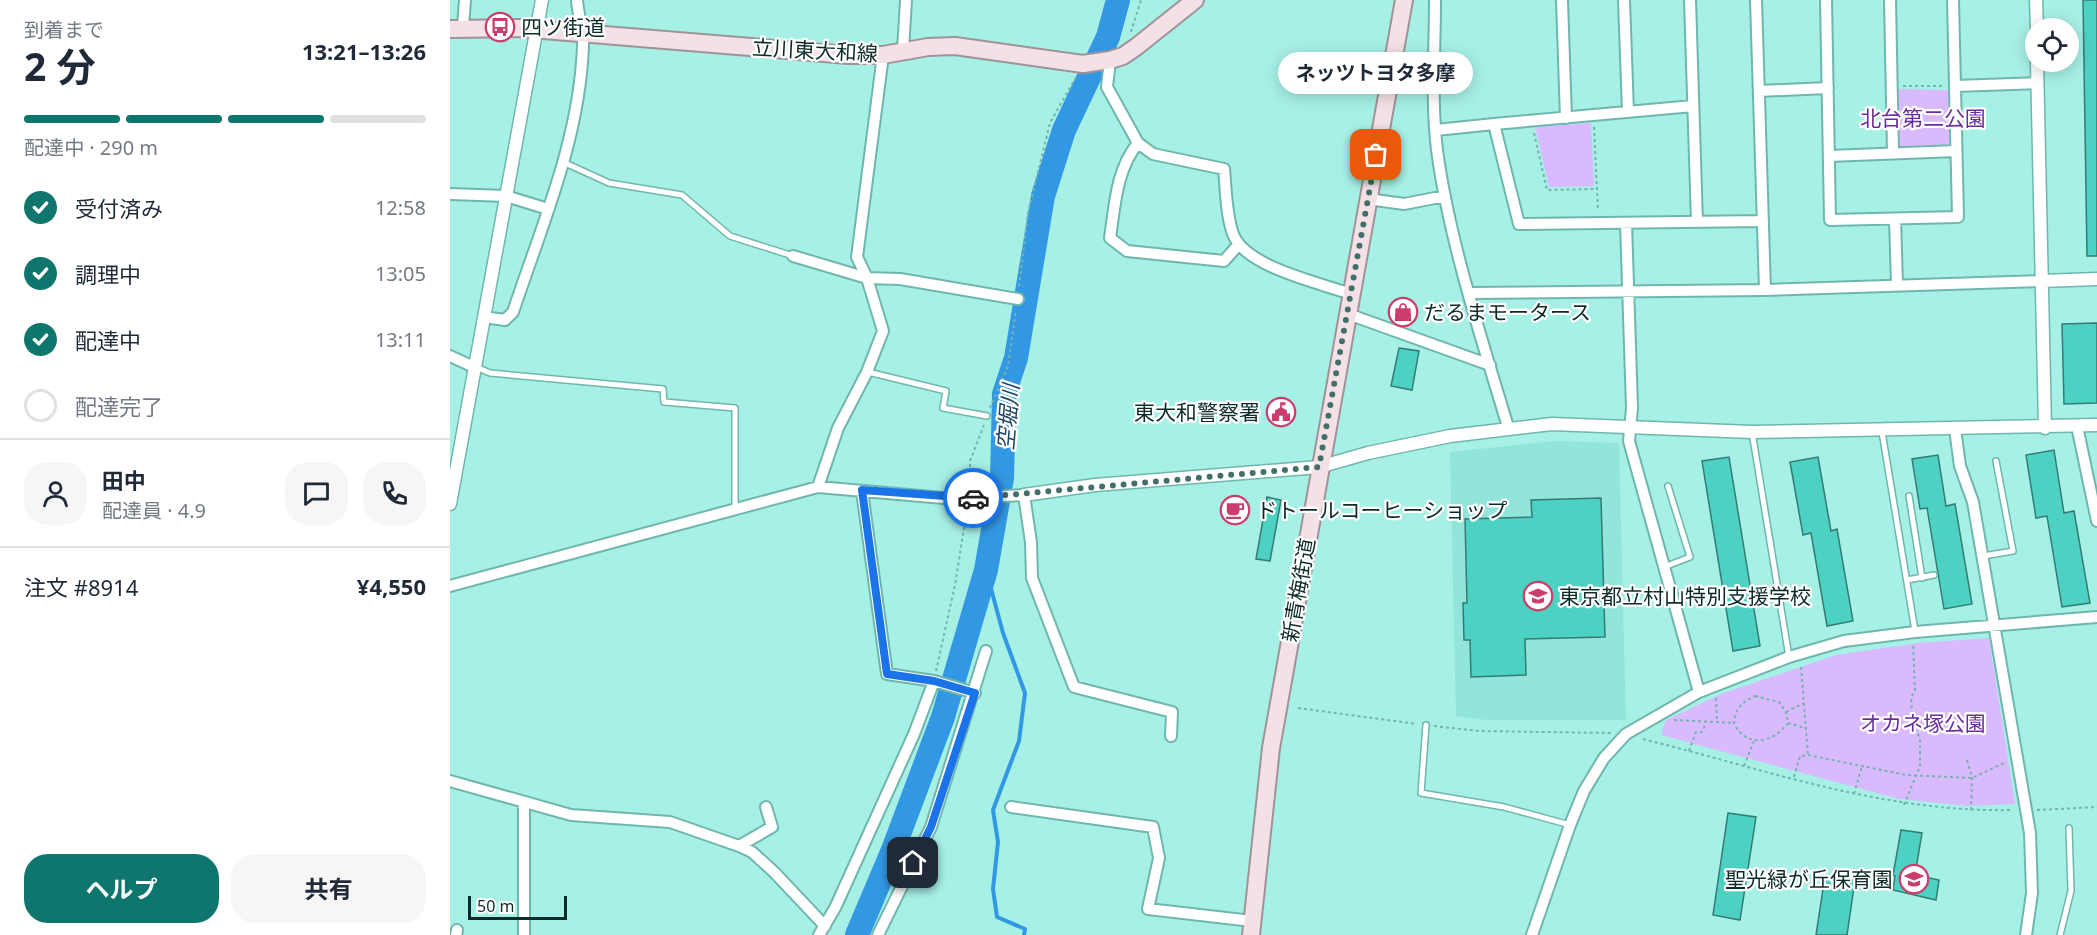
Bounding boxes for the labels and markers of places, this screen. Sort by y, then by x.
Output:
bus stop icon: 四ツ街道 [484,11,516,43]
place label: 四ツ街道 [521,13,605,41]
callout: ネッツトヨタ多摩 [1278,53,1474,95]
pin [1350,129,1401,180]
shop icon: だるまモータース [1387,296,1419,328]
place label: だるまモータース [1424,298,1591,326]
public building icon: 東大和警察署 [1265,396,1297,428]
place label: 東大和警察署 [1134,398,1260,426]
cafe icon: ドトールコーヒーショップ [1219,494,1251,526]
place label: ドトールコーヒーショップ [1256,496,1507,524]
school or university icon: 東京都立村山特別支援学校 [1522,580,1554,612]
place label: 東京都立村山特別支援学校 [1559,582,1811,610]
pin [887,837,938,888]
school or university icon: 聖光緑が丘保育園 [1898,863,1930,895]
place label: 聖光緑が丘保育園 [1725,865,1893,893]

